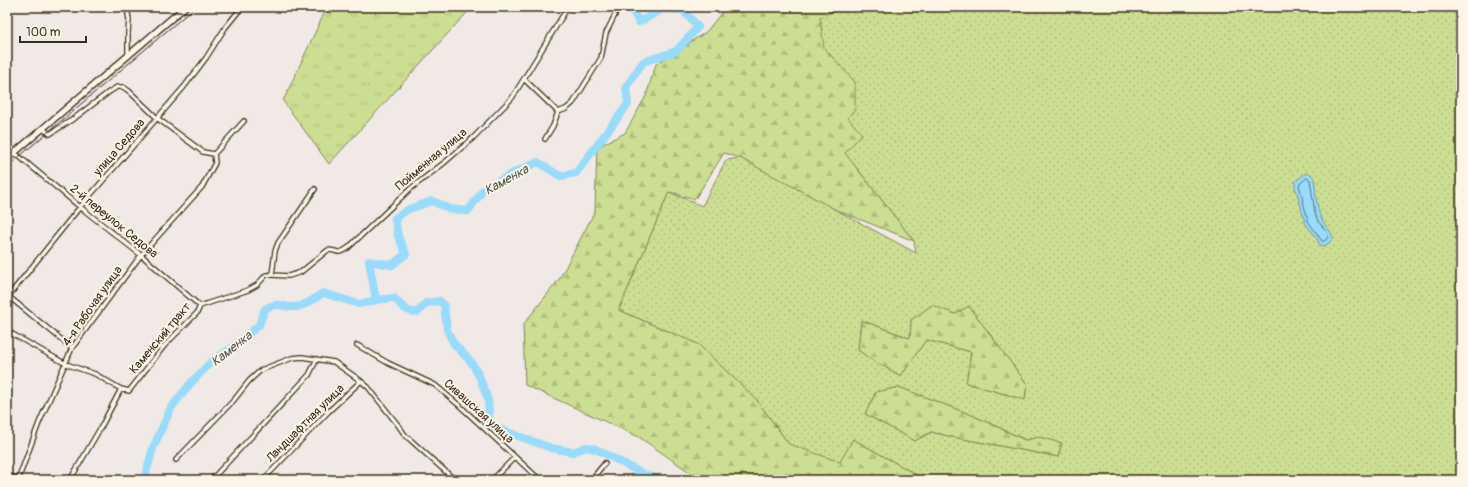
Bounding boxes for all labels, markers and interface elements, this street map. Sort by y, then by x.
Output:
scale bar [20,18,86,44]
text: 100 m [26,25,61,40]
street label: улица Седова [90,115,149,180]
street label: Пойменная улица [392,125,471,194]
water label: Каменка [482,161,532,198]
street label: 2-й переулок Седова [67,181,161,262]
street label: 4-я Рабочая улица [59,263,126,349]
street label: Каменский тракт [126,300,194,377]
water label: Каменка [208,327,256,370]
street label: Сивашская улица [441,376,517,447]
street label: Ландшафтная улица [262,381,348,466]

